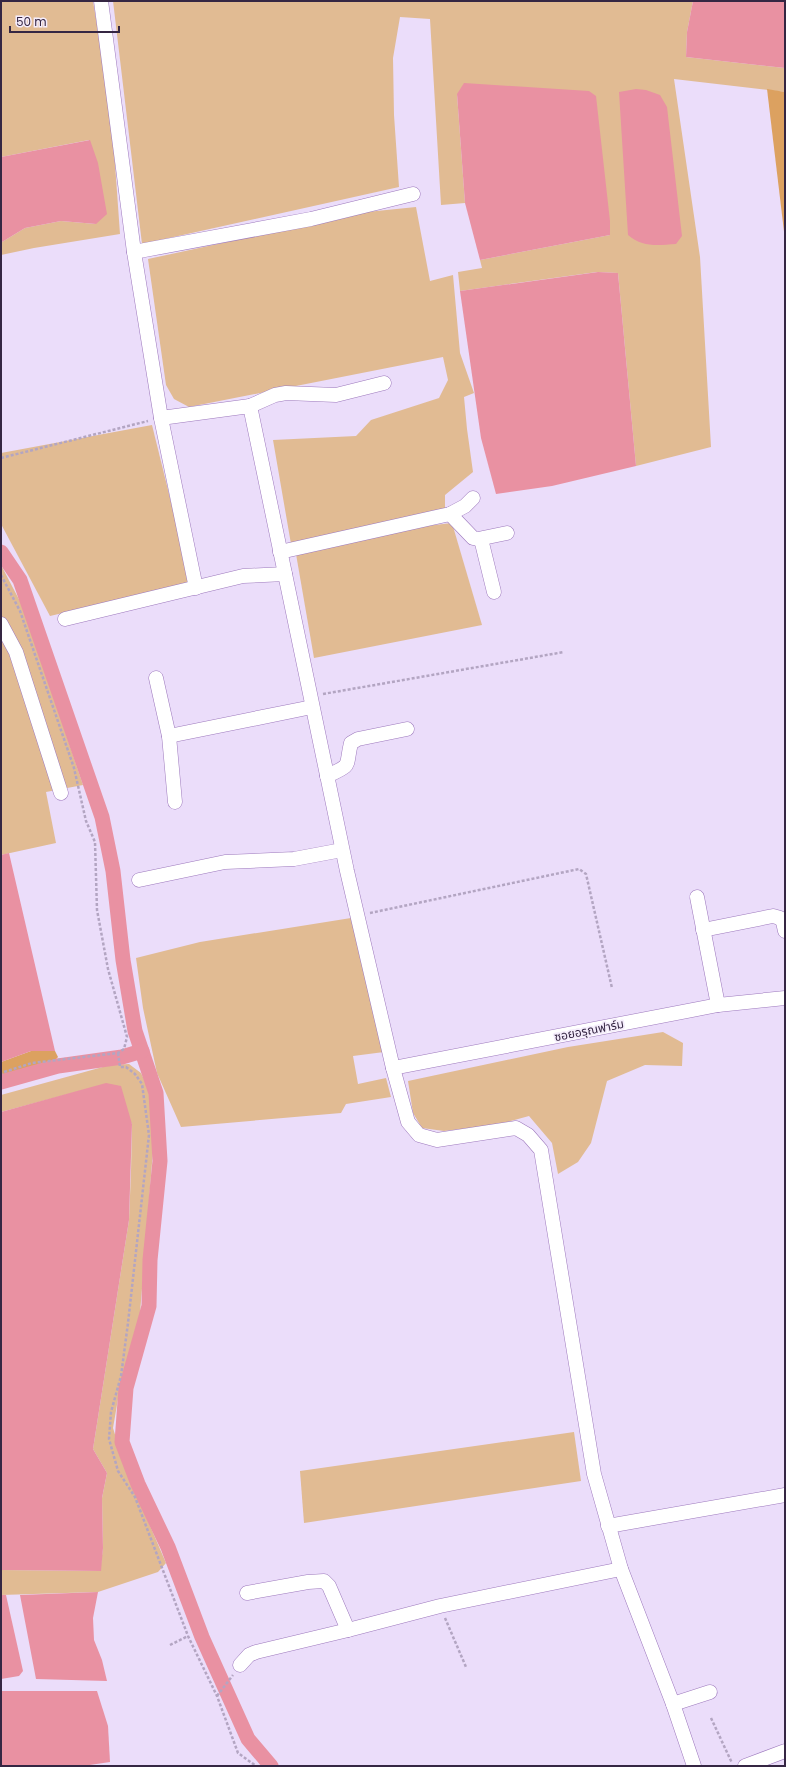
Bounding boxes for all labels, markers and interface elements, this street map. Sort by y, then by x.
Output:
scale bar [10,8,119,34]
text: 50 m [16,13,47,30]
street label: ซอยอรุณฟาร์ม [553,1015,625,1045]

